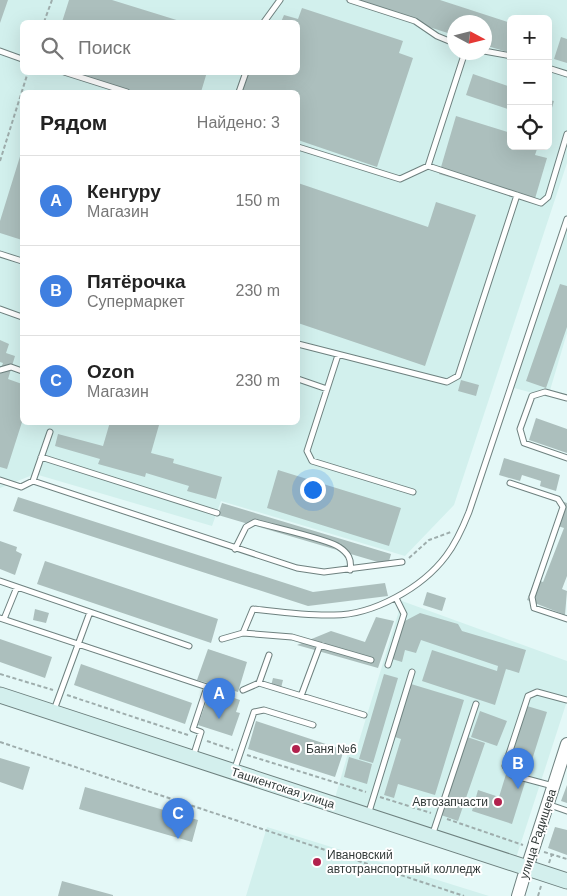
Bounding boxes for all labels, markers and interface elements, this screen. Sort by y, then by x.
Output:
north arrow [447,15,492,60]
map controls [507,15,552,150]
button: + [507,15,552,60]
search box [20,20,300,75]
icon: search [38,34,66,62]
text: Поиск [78,37,131,58]
button: − [507,60,552,105]
button: locate [507,105,552,150]
text: Рядом [40,111,107,134]
text: Найдено: 3 [197,114,280,131]
text: Кенгуру [87,181,161,202]
text: A [50,192,62,209]
text: 150 m [236,192,280,209]
text: Магазин [87,203,149,220]
text: Пятёрочка [87,271,185,292]
text: B [50,282,62,299]
text: 230 m [236,282,280,299]
text: Супермаркет [87,293,185,310]
text: Ozon [87,361,135,382]
text: C [50,372,62,389]
text: 230 m [236,372,280,389]
text: Магазин [87,383,149,400]
your location [300,477,326,503]
pin: A [203,678,235,719]
place label: Баня №6 [306,742,357,756]
marker: Баня №6 [290,743,302,755]
pin: B [502,748,534,789]
street label: Ташкентская улица [229,765,337,811]
street label: улица Радищева [517,787,559,881]
place label: Автозапчасти [412,795,488,809]
marker: Автозапчасти [492,796,504,808]
pin: C [162,798,194,839]
place label: Ивановский автотранспортный колледж [327,848,481,876]
marker: Ивановский автотранспортный колледж [311,856,323,868]

